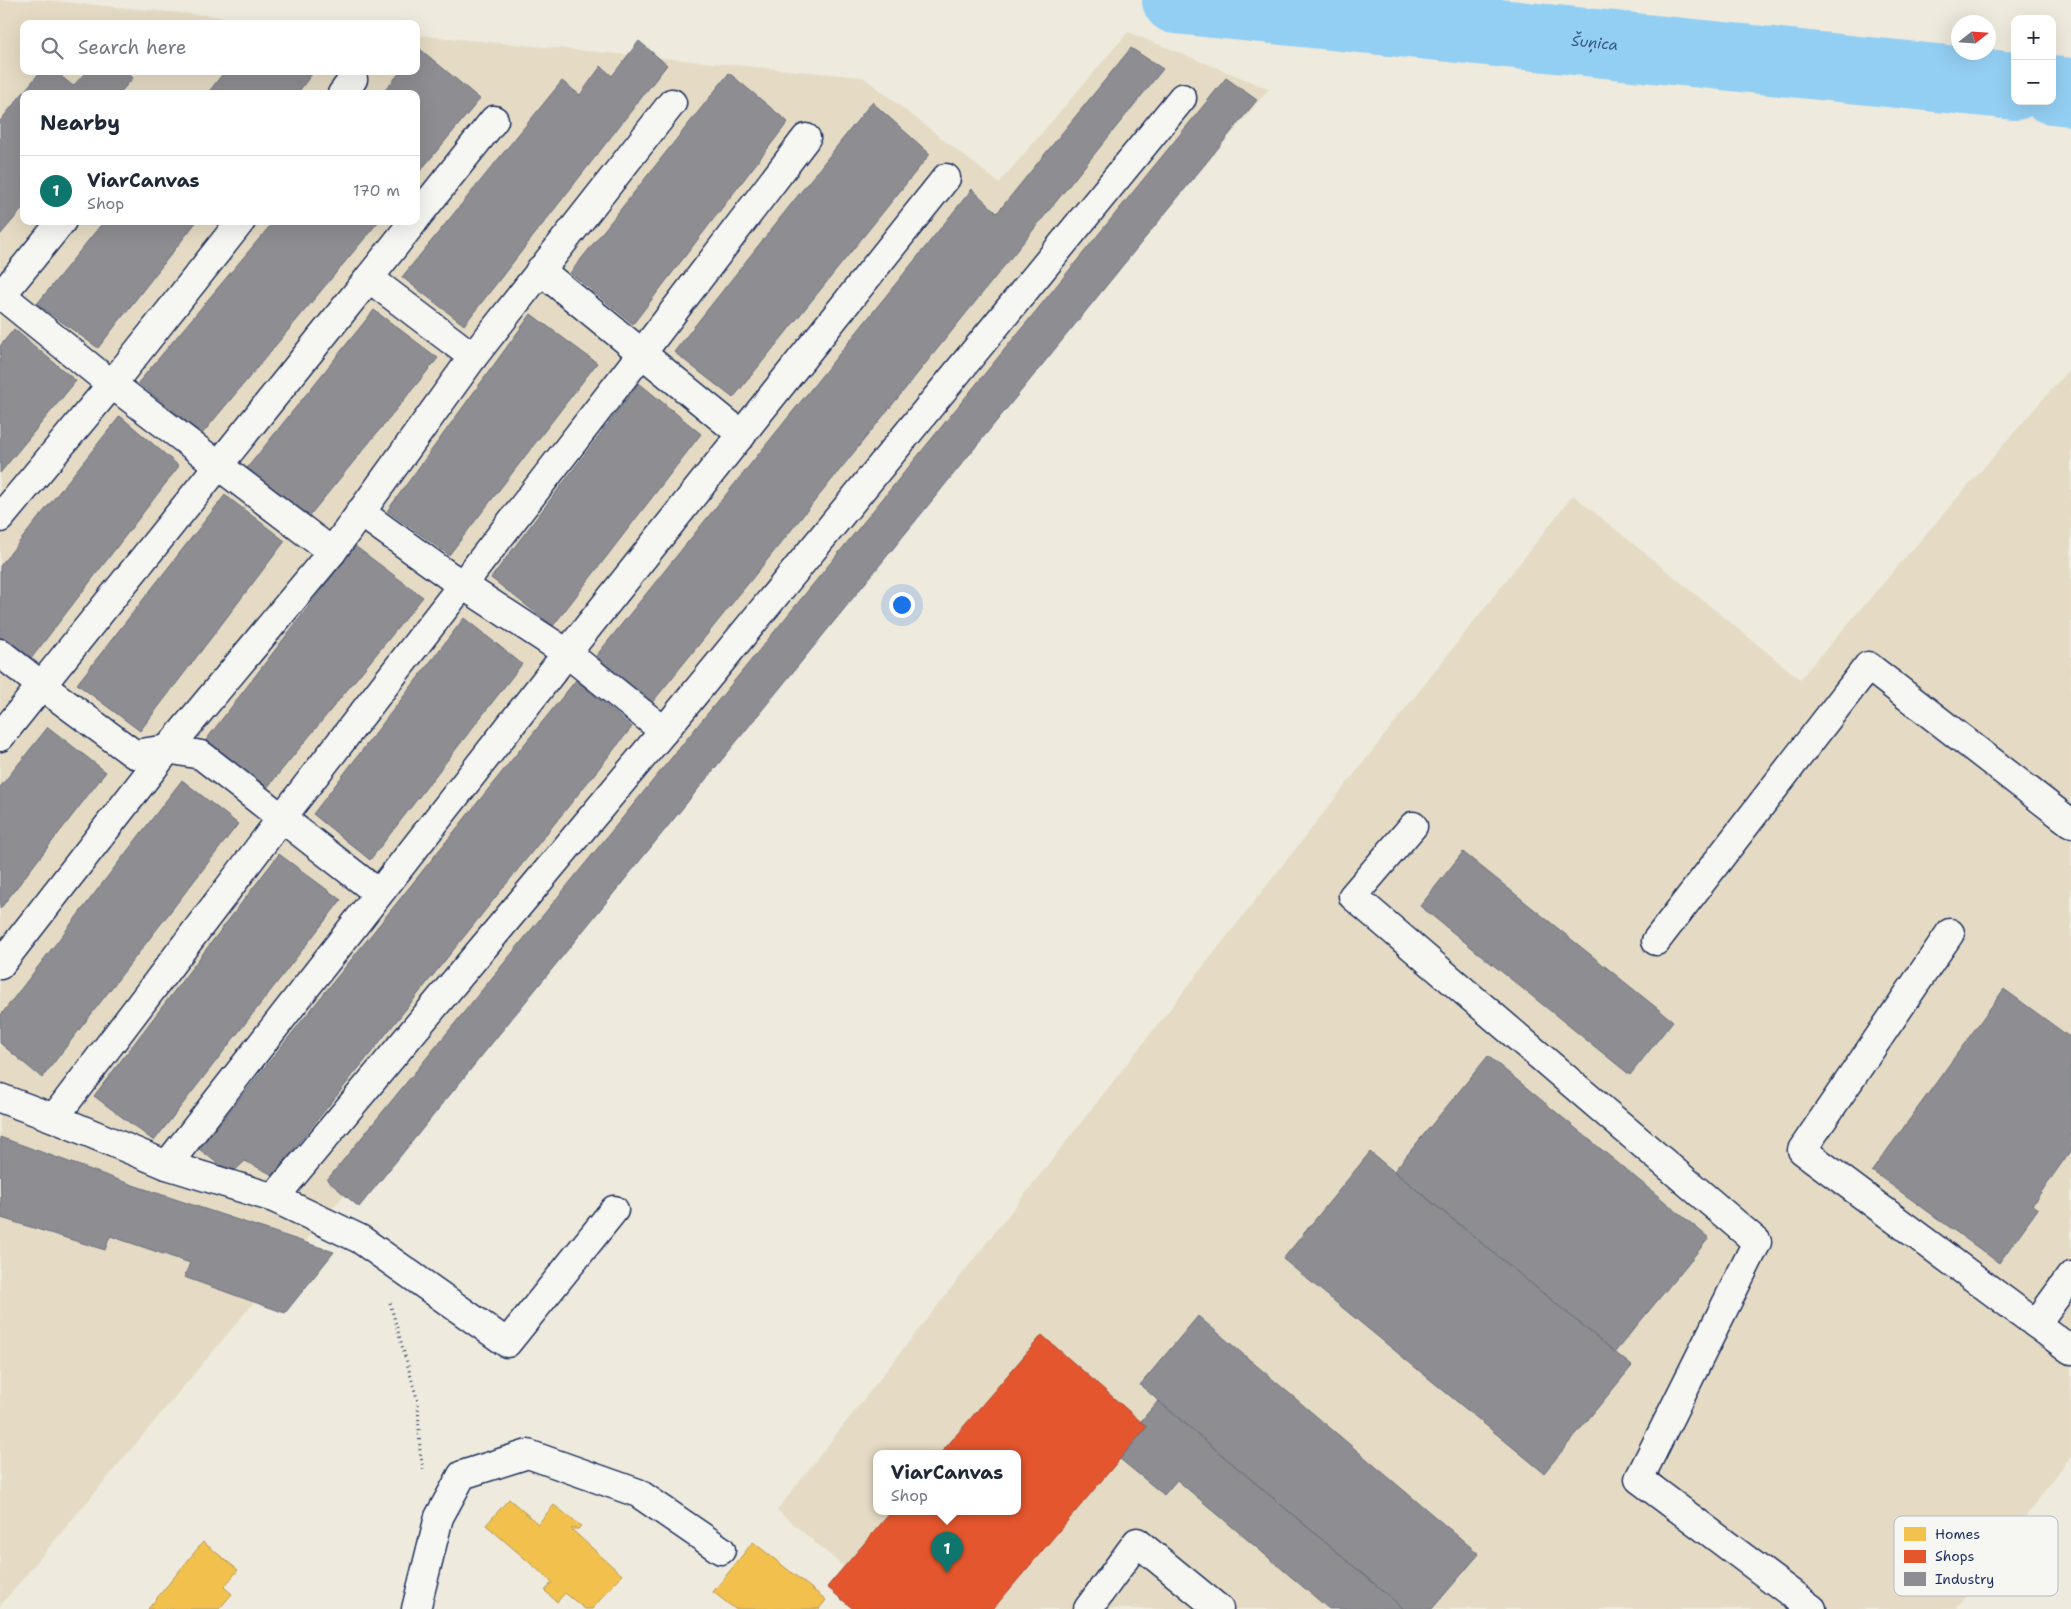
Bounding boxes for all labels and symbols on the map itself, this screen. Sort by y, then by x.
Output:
north arrow [1951,15,1996,60]
water label: Šuņica [1571,30,1619,55]
your location [889,592,915,618]
legend [1894,1516,2058,1596]
text: Homes [1935,1525,1980,1543]
pin: 1 [931,1532,963,1573]
text: Shops [1935,1547,1974,1565]
text: Industry [1935,1570,1994,1588]

